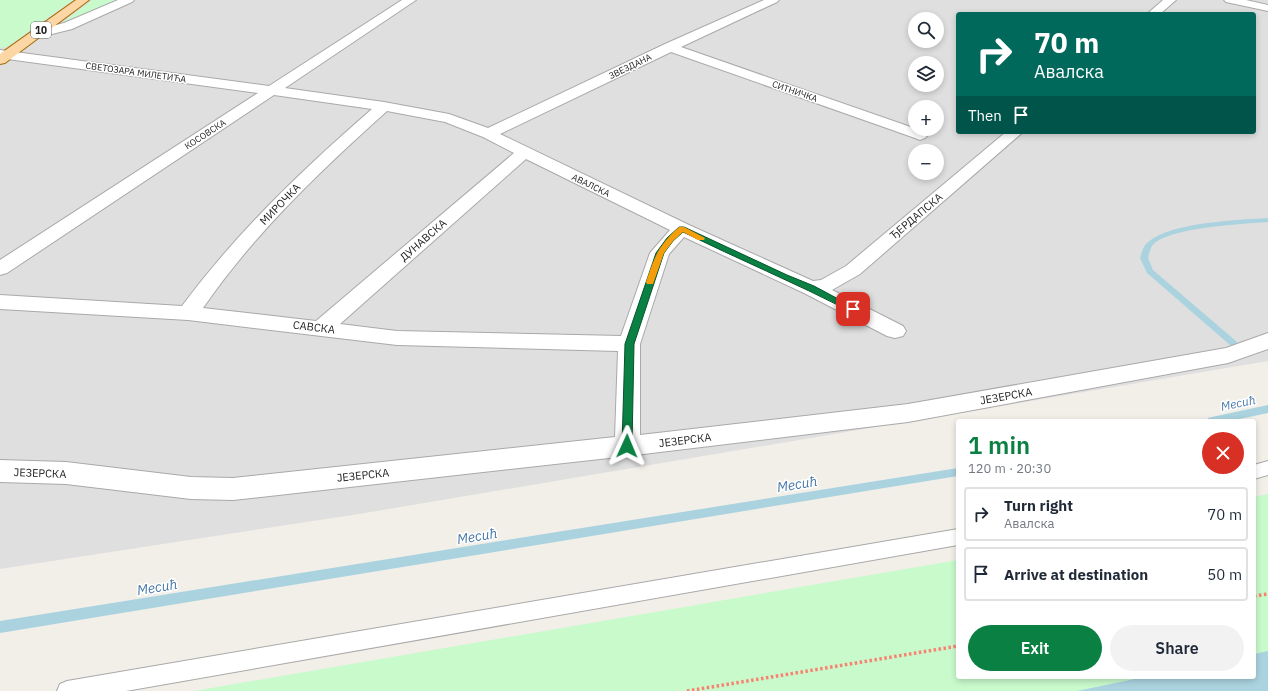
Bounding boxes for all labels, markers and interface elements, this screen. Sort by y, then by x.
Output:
map controls [908,12,944,180]
button: search [908,12,944,48]
road number: 10 [31,22,51,38]
text: 70 m [1034,24,1099,61]
icon: right [968,28,1020,80]
street label: ЗВЕЗДАНА [607,51,653,81]
button: layers [908,56,944,92]
street label: СВЕТОЗАРА МИЛЕТИЋА [85,60,187,85]
text: Авалска [1034,60,1104,83]
street label: СИТНИЧКА [771,78,819,104]
button: + [908,100,944,136]
icon: arrive [1010,104,1032,126]
text: Then [968,106,1002,125]
street label: КОСОВСКА [182,116,228,151]
button: − [908,144,944,180]
street label: АВАЛСКА [570,171,612,199]
street label: МИРОЧКА [257,180,303,228]
street label: ЂЕРДАПСКА [887,190,945,242]
street label: ДУНАВСКА [397,216,449,264]
pin [836,292,870,326]
icon: arrive [842,298,864,320]
street label: САВСКА [292,317,336,337]
street label: ЈЕЗЕРСКА [979,385,1033,407]
water label: Месић [1219,392,1257,414]
position arrow [606,425,648,467]
text: 1 min [968,429,1030,461]
street label: ЈЕЗЕРСКА [658,430,712,450]
button: close [1202,432,1244,474]
text: 120 m · 20:30 [968,460,1051,477]
street label: ЈЕЗЕРСКА [13,465,67,481]
street label: ЈЕЗЕРСКА [336,465,390,485]
water label: Месић [775,472,819,496]
text: Turn right [1004,496,1073,515]
icon: right [970,503,992,525]
text: 70 m [1207,505,1242,524]
text: Авалска [1004,515,1054,532]
water label: Месић [455,524,499,548]
icon: arrive [970,563,992,585]
text: Arrive at destination [1004,565,1148,584]
text: 50 m [1207,565,1242,584]
water label: Месић [135,575,179,599]
button: Exit [968,625,1102,671]
button: Share [1110,625,1244,671]

